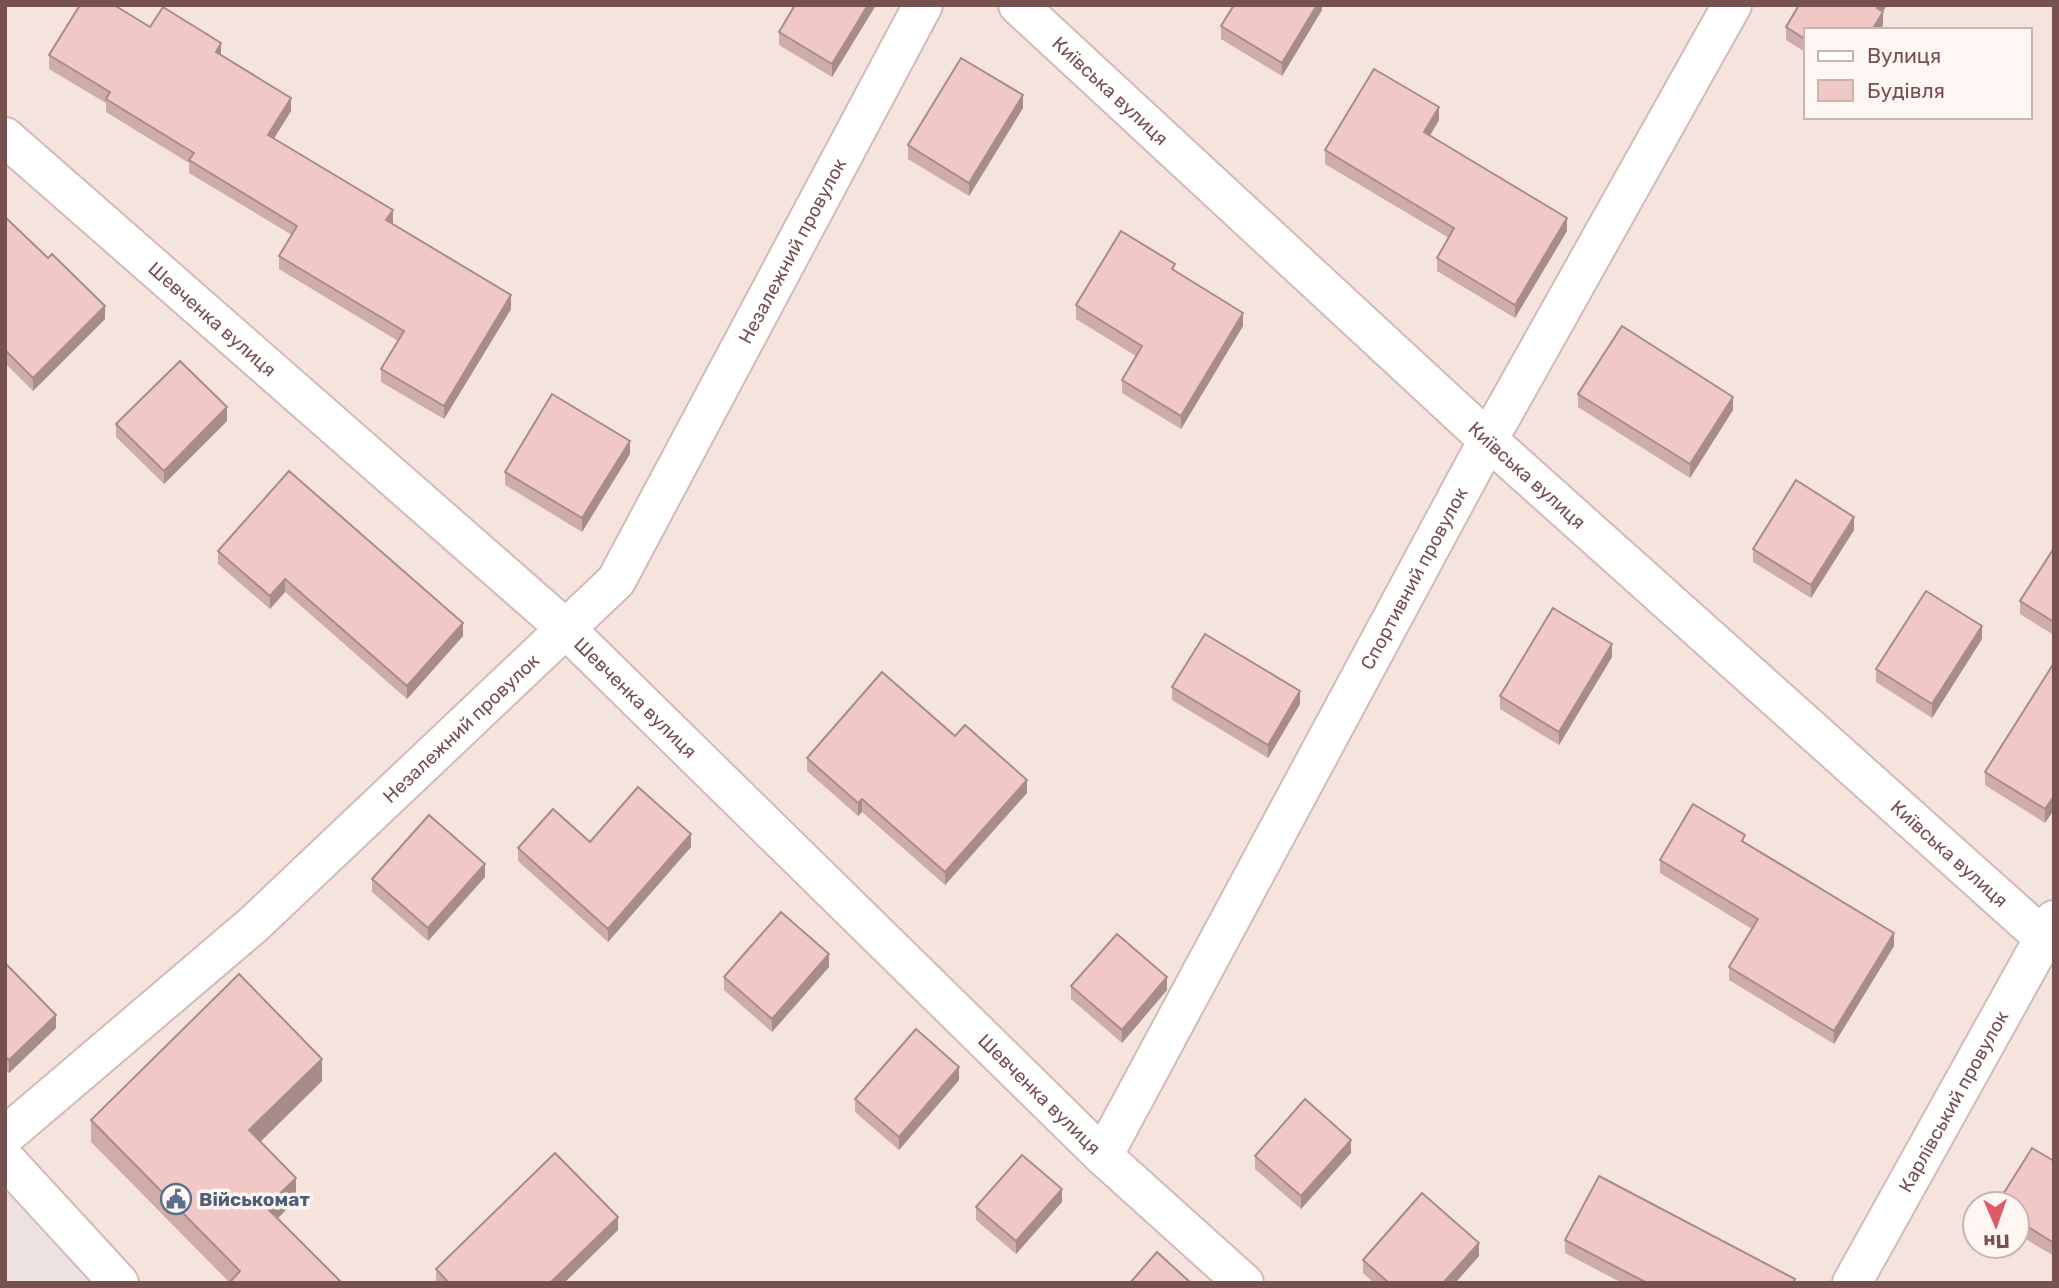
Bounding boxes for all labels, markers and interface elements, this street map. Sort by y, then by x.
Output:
legend [1804,28,2031,119]
street label: Київська вулиця [1048,31,1173,150]
text: Вулиця [1867,43,1941,68]
text: Будівля [1867,78,1945,103]
street label: Незалежний провулок [733,154,851,347]
street label: Шевченка вулиця [144,257,281,381]
street label: Київська вулиця [1464,416,1591,534]
street label: Спортивний провулок [1355,483,1472,673]
street label: Шевченка вулиця [570,632,702,763]
street label: Незалежний провулок [378,649,544,807]
street label: Київська вулиця [1886,795,2013,912]
street label: Карлівський провулок [1893,1006,2013,1196]
street label: Шевченка вулиця [974,1029,1106,1159]
public building icon: Військомат [159,1182,193,1216]
place label: Військомат [199,1188,310,1211]
north arrow [1961,1190,2031,1260]
text: Пн [1983,1230,2010,1253]

